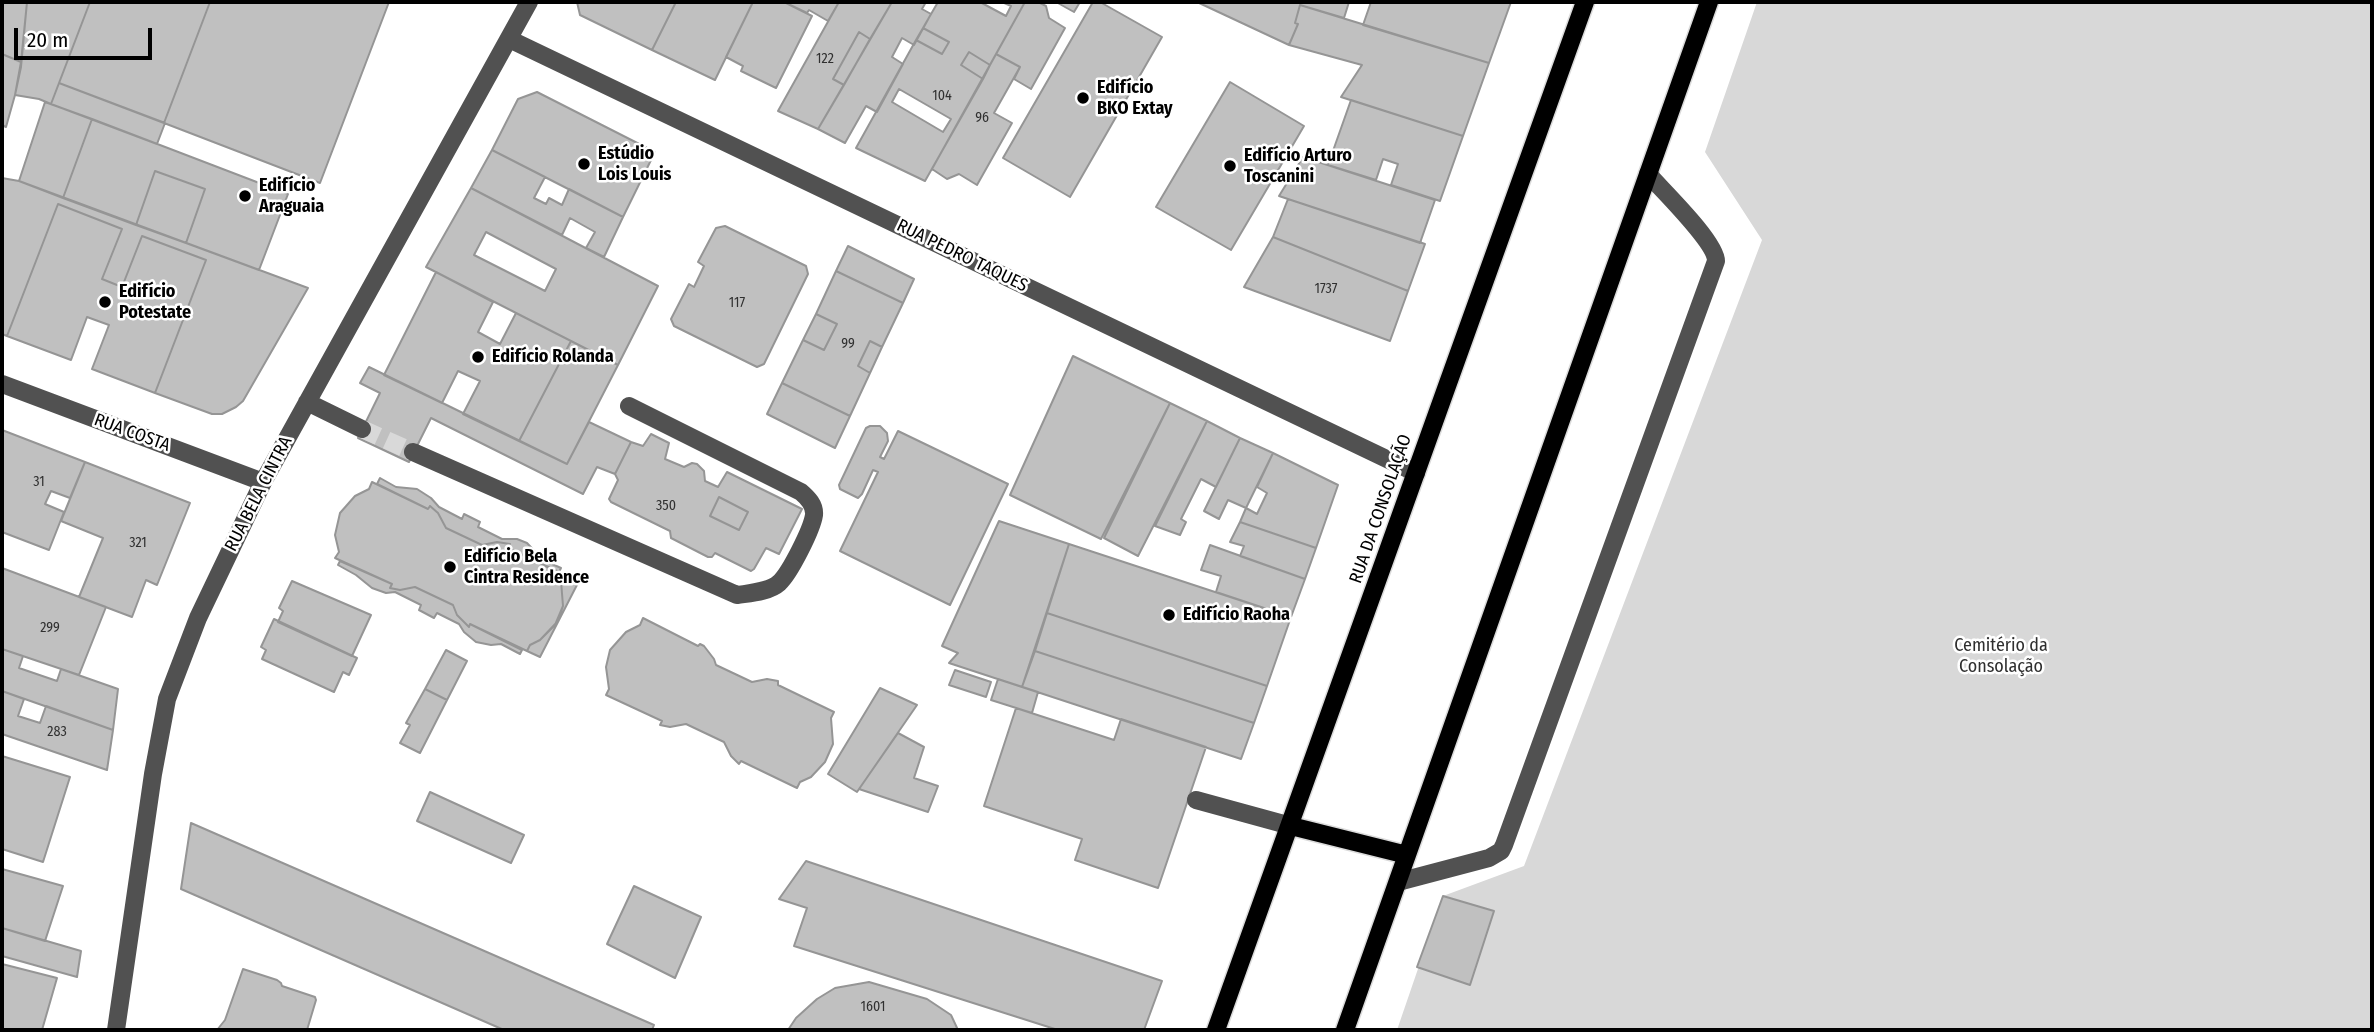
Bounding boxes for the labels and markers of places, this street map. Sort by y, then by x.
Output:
place label: Edifício BKO Extay [1097,77,1173,119]
marker: Edifício BKO Extay [1075,90,1091,106]
place label: Estúdio Lois Louis [598,143,671,186]
place label: Edifício Arturo Toscanini [1244,145,1352,188]
marker: Estúdio Lois Louis [576,156,592,172]
marker: Edifício Arturo Toscanini [1222,158,1238,174]
place label: Edifício Araguaia [259,175,324,218]
marker: Edifício Araguaia [237,188,253,204]
place label: Edifício Potestate [119,281,191,324]
marker: Edifício Potestate [97,294,113,310]
place label: Edifício Rolanda [492,346,614,368]
marker: Edifício Rolanda [470,349,486,365]
place label: Edifício Bela Cintra Residence [464,546,589,588]
marker: Edifício Bela Cintra Residence [442,559,458,575]
place label: Edifício Raoha [1183,604,1290,626]
marker: Edifício Raoha [1161,607,1177,623]

